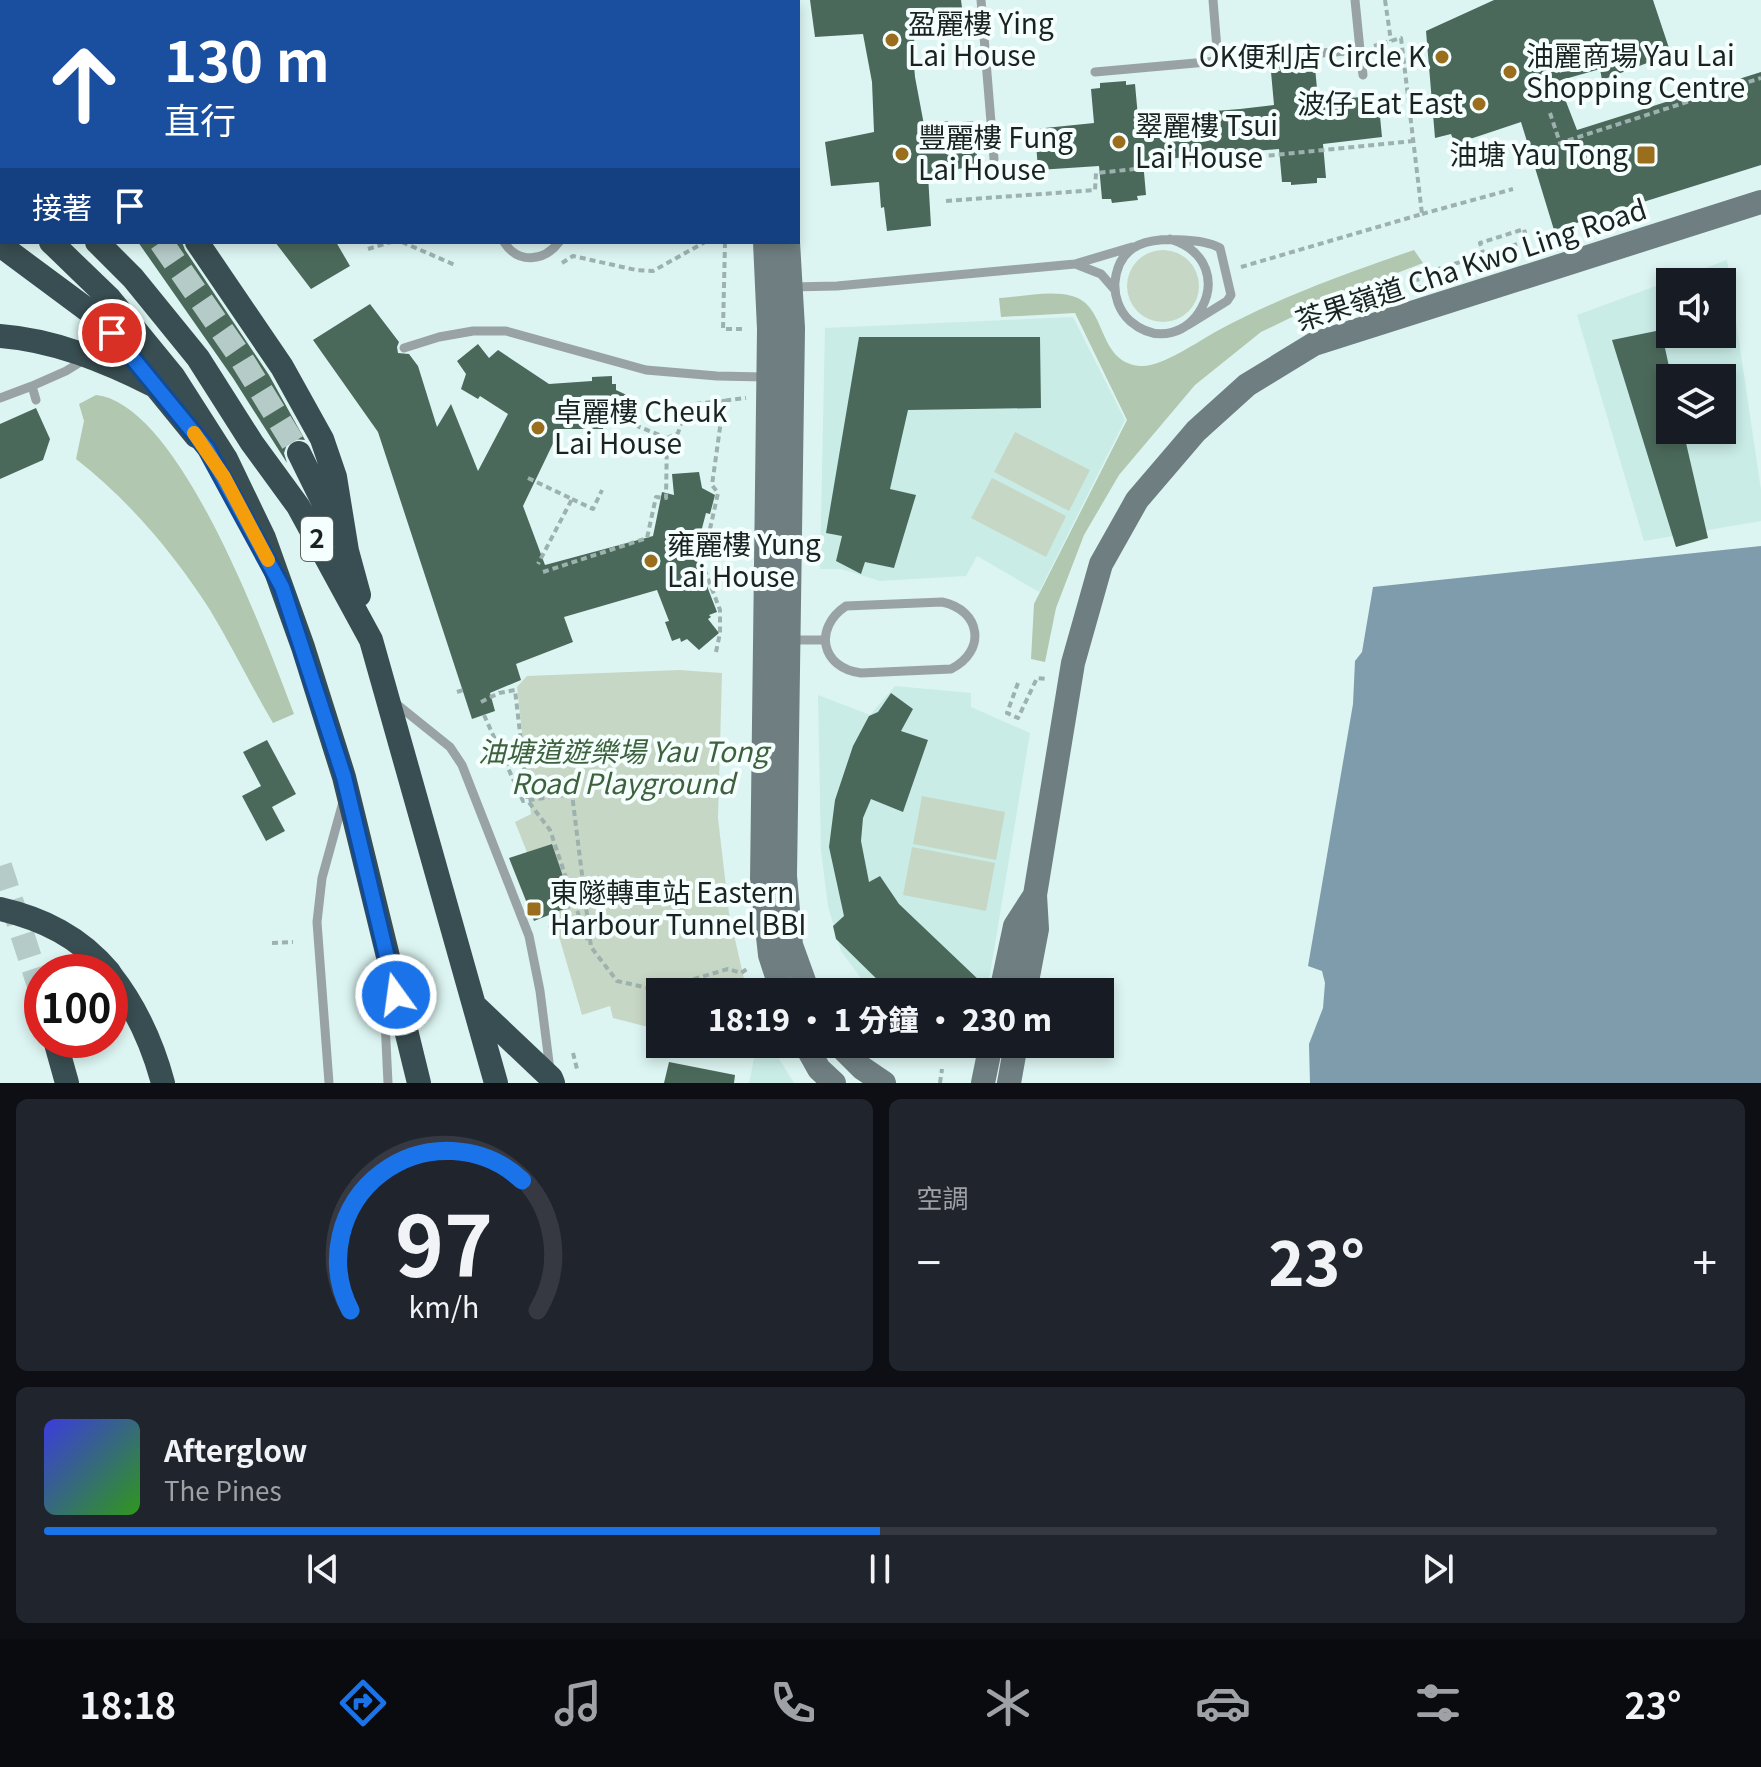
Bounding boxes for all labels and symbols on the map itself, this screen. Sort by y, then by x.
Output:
place label: 盈麗樓 Ying Lai House [908,2,1054,74]
marker: 盈麗樓 Ying Lai House [883,31,901,49]
place label: 油麗商場 Yau Lai Shopping Centre [1526,34,1745,106]
place label: OK便利店 Circle K [1199,35,1426,75]
marker: OK便利店 Circle K [1433,48,1451,66]
marker: 油麗商場 Yau Lai Shopping Centre [1501,63,1519,81]
place label: 波仔 Eat East [1297,82,1463,122]
marker: 波仔 Eat East [1470,95,1488,113]
place label: 翠麗樓 Tsui Lai House [1135,104,1278,176]
place label: 豐麗樓 Fung Lai House [918,116,1073,188]
marker: 翠麗樓 Tsui Lai House [1110,133,1128,151]
place label: 油塘 Yau Tong [1450,133,1628,173]
marker: 油塘 Yau Tong [1635,144,1657,166]
marker: 豐麗樓 Fung Lai House [893,145,911,163]
street label: 茶果嶺道 Cha Kwo Ling Road [1290,187,1651,339]
pin [78,299,146,367]
place label: 卓麗樓 Cheuk Lai House [554,390,728,462]
marker: 卓麗樓 Cheuk Lai House [529,419,547,437]
road number: 2 [301,517,333,561]
place label: 雍麗樓 Yung Lai House [667,523,821,595]
marker: 雍麗樓 Yung Lai House [642,552,660,570]
park label: 油塘道遊樂場 Yau Tong Road Playground [478,730,771,802]
place label: 東隧轉車站 Eastern Harbour Tunnel BBI [550,871,807,943]
marker: 東隧轉車站 Eastern Harbour Tunnel BBI [525,900,543,918]
position arrow [354,953,438,1037]
speed limit sign: 100 [24,954,128,1058]

